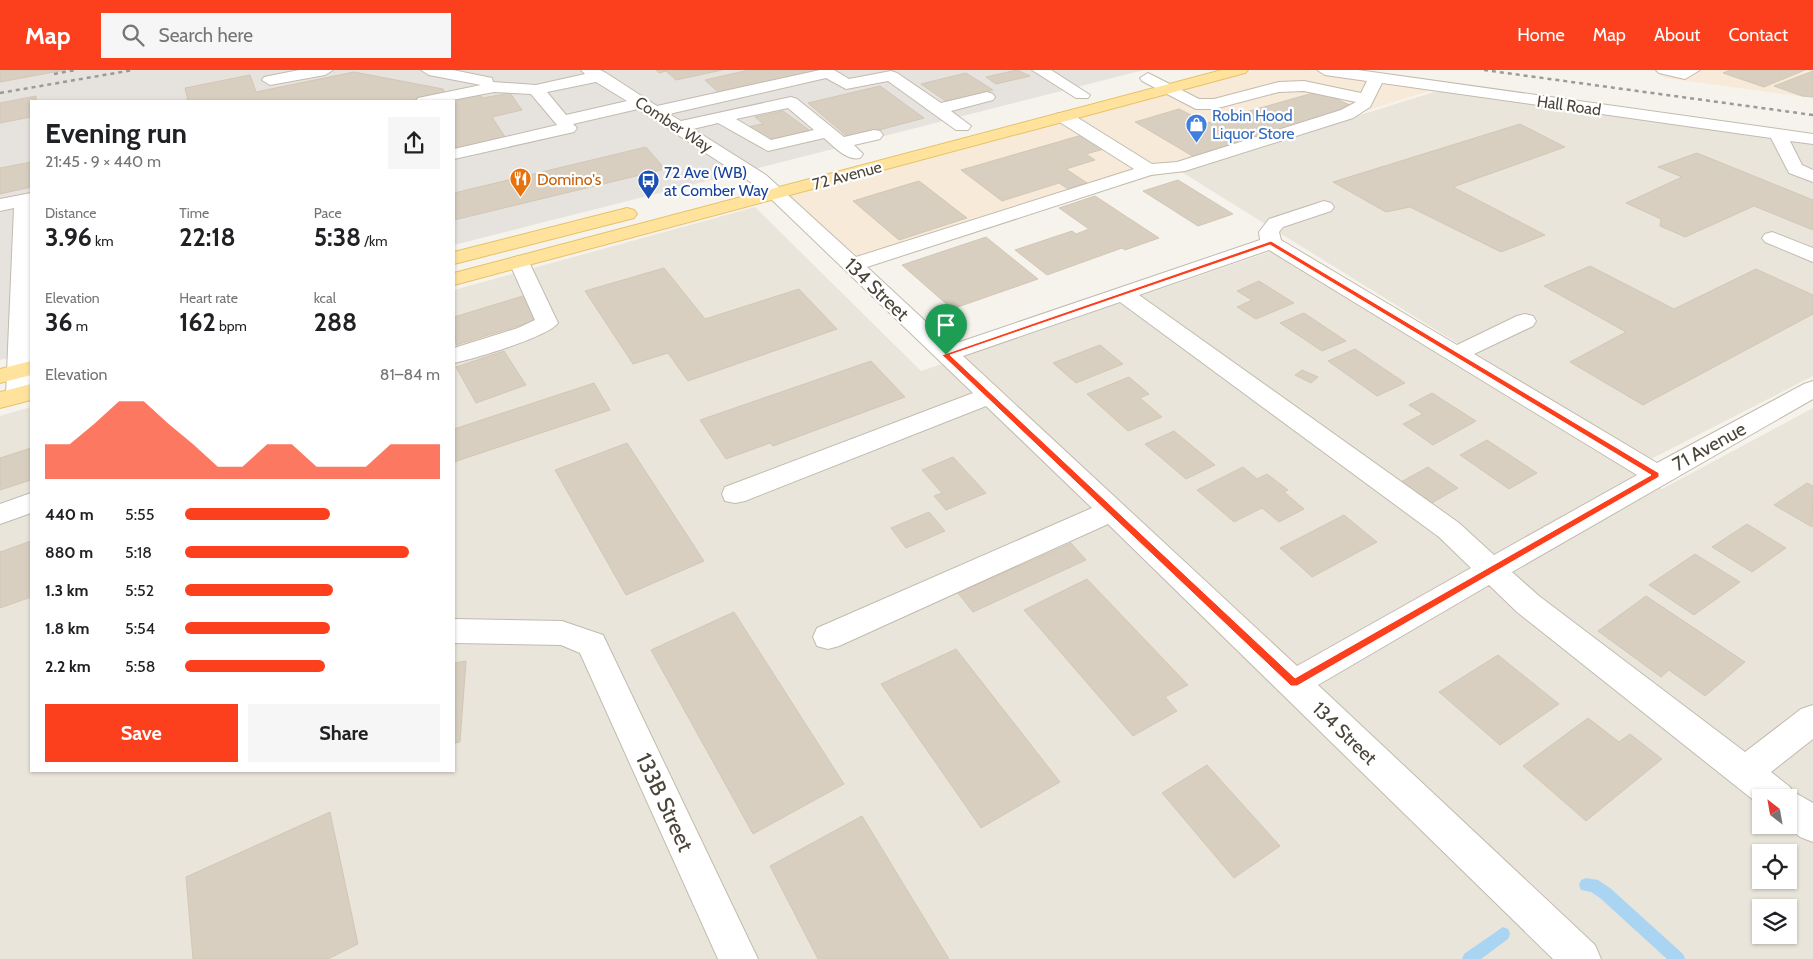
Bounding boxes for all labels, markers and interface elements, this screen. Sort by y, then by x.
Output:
search box [101,13,451,58]
text: Map [25,21,71,50]
icon: search [119,21,147,49]
text: Search here [159,24,253,47]
text: Home [1517,24,1565,46]
text: Map [1593,24,1626,46]
text: About [1654,24,1700,46]
text: Contact [1728,24,1788,46]
street label: Comber Way [632,92,716,156]
street label: Hall Road [1536,92,1602,119]
place label: Robin Hood Liquor Store [1212,106,1294,143]
shop icon: Robin Hood Liquor Store [1184,112,1208,143]
text: Evening run [45,116,187,150]
button: share [388,117,440,169]
text: 21:45 · 9 × 440 m [45,152,161,171]
street label: 72 Avenue [810,157,884,194]
place label: 72 Ave (WB) at Comber Way [664,163,769,200]
restaurant icon: Domino's [509,167,533,198]
bus stop icon: 72 Ave (WB) at Comber Way [636,169,660,200]
place label: Domino's [537,170,602,189]
text: Distance [45,204,97,222]
text: Time [179,204,209,222]
text: Pace [314,204,342,222]
text: 3.96 [45,222,92,252]
text: 22:18 [179,222,236,252]
text: 5:38 [314,222,361,252]
text: km [92,232,113,250]
text: /km [361,232,387,250]
street label: 134 Street [840,253,914,326]
text: Elevation [45,289,100,307]
text: Heart rate [179,289,238,307]
text: kcal [314,289,336,307]
pin [925,304,967,355]
text: 36 [45,307,73,337]
text: 162 [179,307,216,337]
text: 288 [314,307,357,337]
icon: arrive [932,311,960,339]
text: m [73,317,88,335]
text: bpm [216,317,247,335]
text: Elevation [45,365,108,384]
text: 81–84 m [380,365,440,384]
street label: 71 Avenue [1669,417,1750,476]
text: 440 m [45,505,94,524]
text: 5:55 [125,505,154,524]
text: 880 m [45,543,93,562]
text: 5:18 [125,543,152,562]
text: 1.3 km [45,581,88,600]
text: 5:52 [125,581,154,600]
text: 1.8 km [45,619,89,638]
text: 5:54 [125,619,155,638]
text: 2.2 km [45,657,91,676]
text: 5:58 [125,657,155,676]
street label: 134 Street [1308,697,1382,770]
button: Save [45,704,238,762]
button: Share [248,704,440,762]
street label: 133B Street [630,749,699,856]
north arrow [1752,789,1798,834]
map controls [1752,789,1797,944]
button: locate [1752,844,1797,889]
button: layers [1752,899,1797,944]

